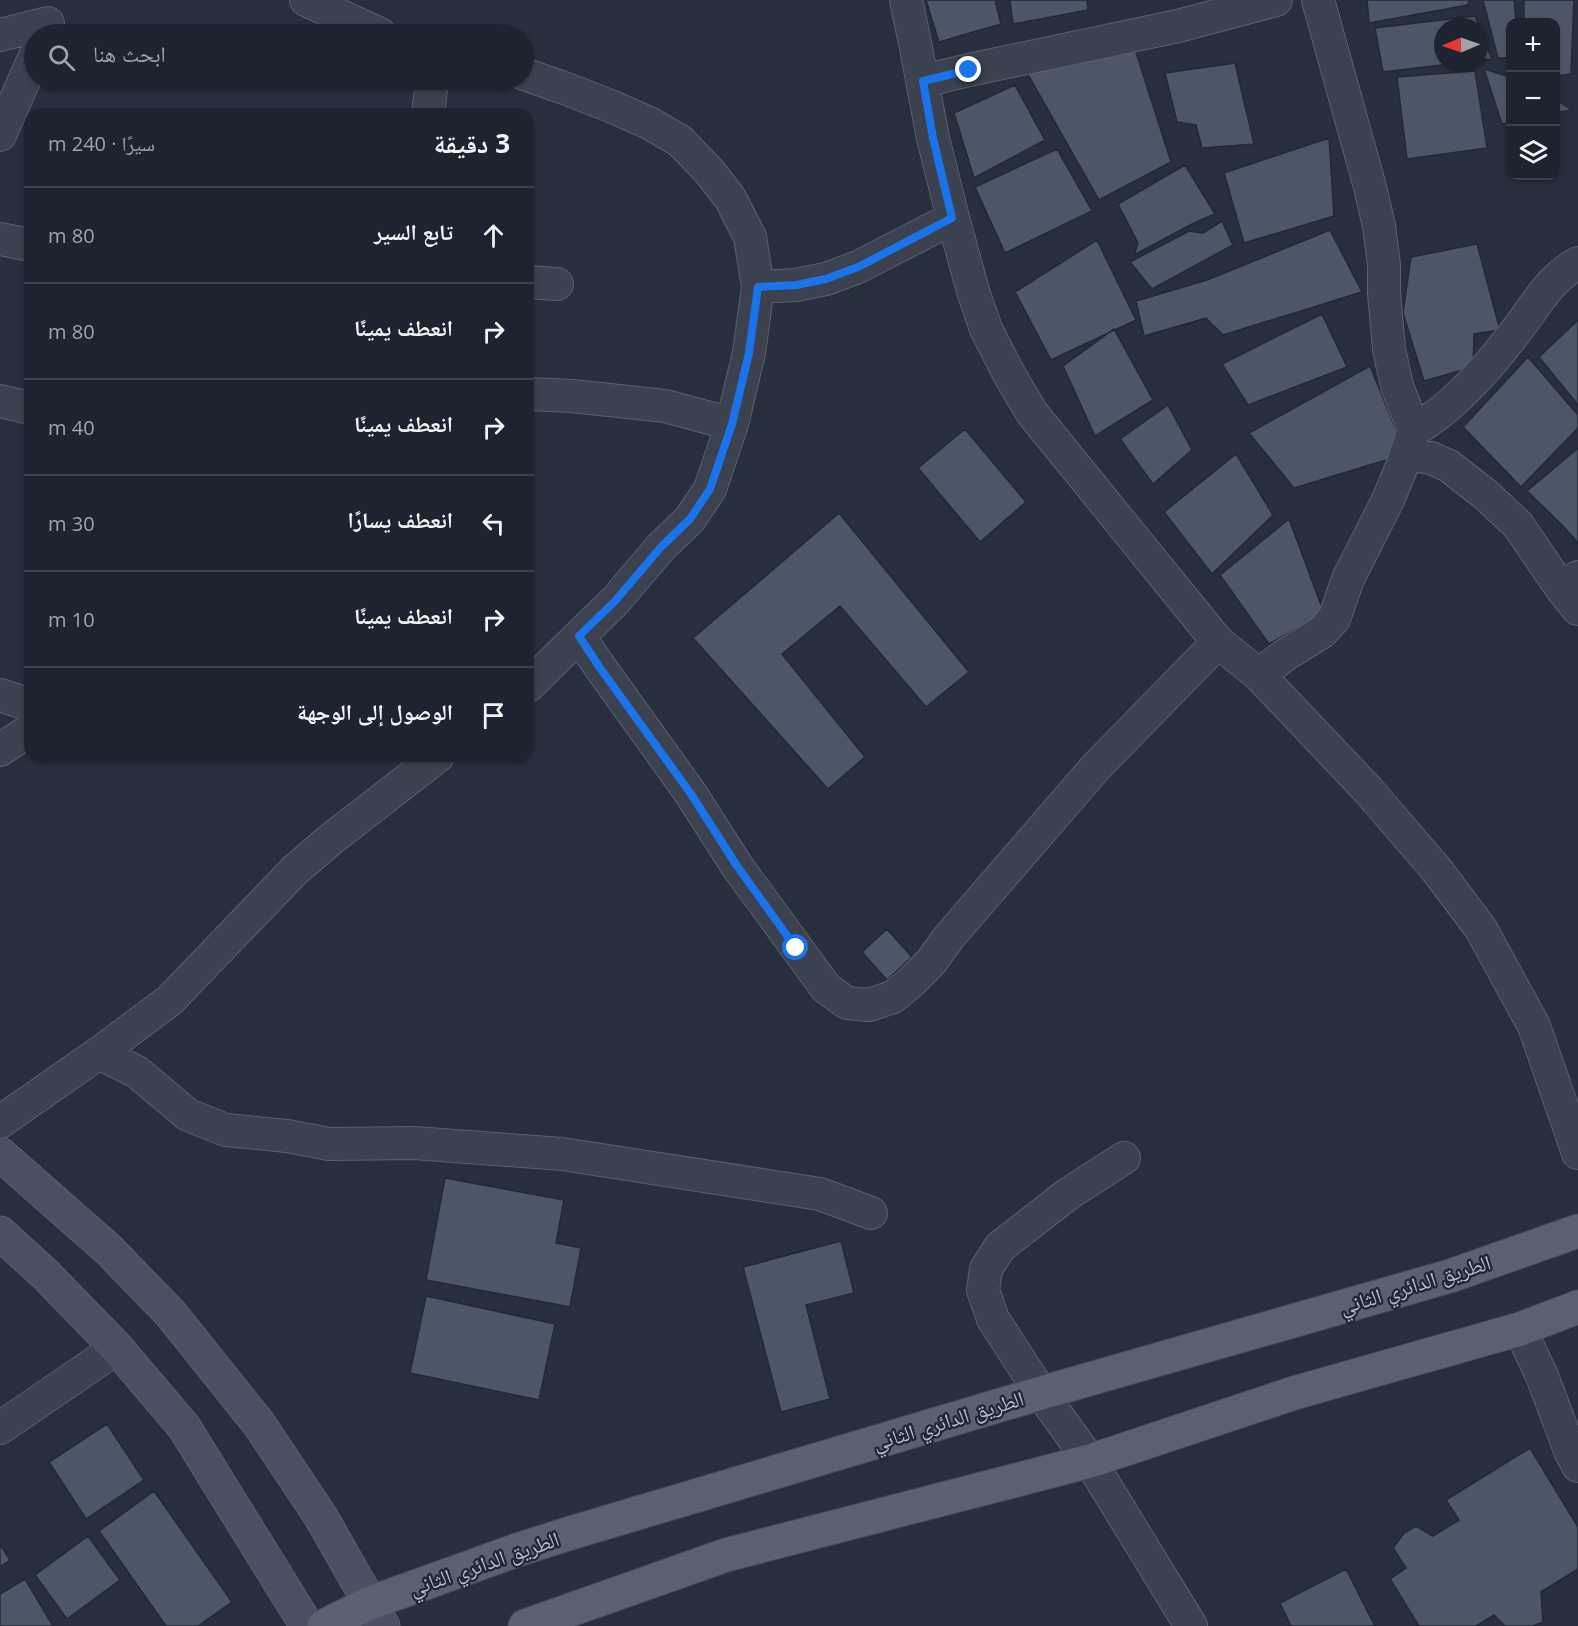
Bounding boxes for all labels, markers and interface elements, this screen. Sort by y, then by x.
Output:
north arrow [1434,18,1488,72]
map controls [1506,18,1560,180]
button: + [1506,18,1560,72]
search box [24,24,534,90]
text: ابحث هنا [93,38,166,68]
icon: search [45,41,78,74]
route end [955,56,981,82]
button: − [1506,72,1560,126]
text: 3 دقيقة [434,125,510,161]
button: layers [1506,126,1560,180]
text: سيرًا · 240 m [48,130,155,157]
text: تابع السير [374,216,453,246]
icon: ahead [477,219,510,252]
text: 80 m [48,222,95,249]
text: انعطف يمينًا [354,312,453,342]
icon: right [477,315,510,348]
text: 80 m [48,318,95,345]
text: انعطف يمينًا [354,408,453,438]
icon: right [477,411,510,444]
text: 40 m [48,414,95,441]
text: انعطف يسارًا [348,504,453,534]
icon: left [477,507,510,540]
text: 30 m [48,510,95,537]
text: انعطف يمينًا [354,600,453,630]
icon: right [477,603,510,636]
text: 10 m [48,606,95,633]
text: الوصول إلى الوجهة [297,696,453,726]
icon: arrive [477,699,510,732]
route start [782,934,808,960]
street label: الطريق الدائري الثاني [1336,1248,1495,1324]
street label: الطريق الدائري الثاني [869,1384,1028,1460]
street label: الطريق الدائري الثاني [405,1524,564,1605]

